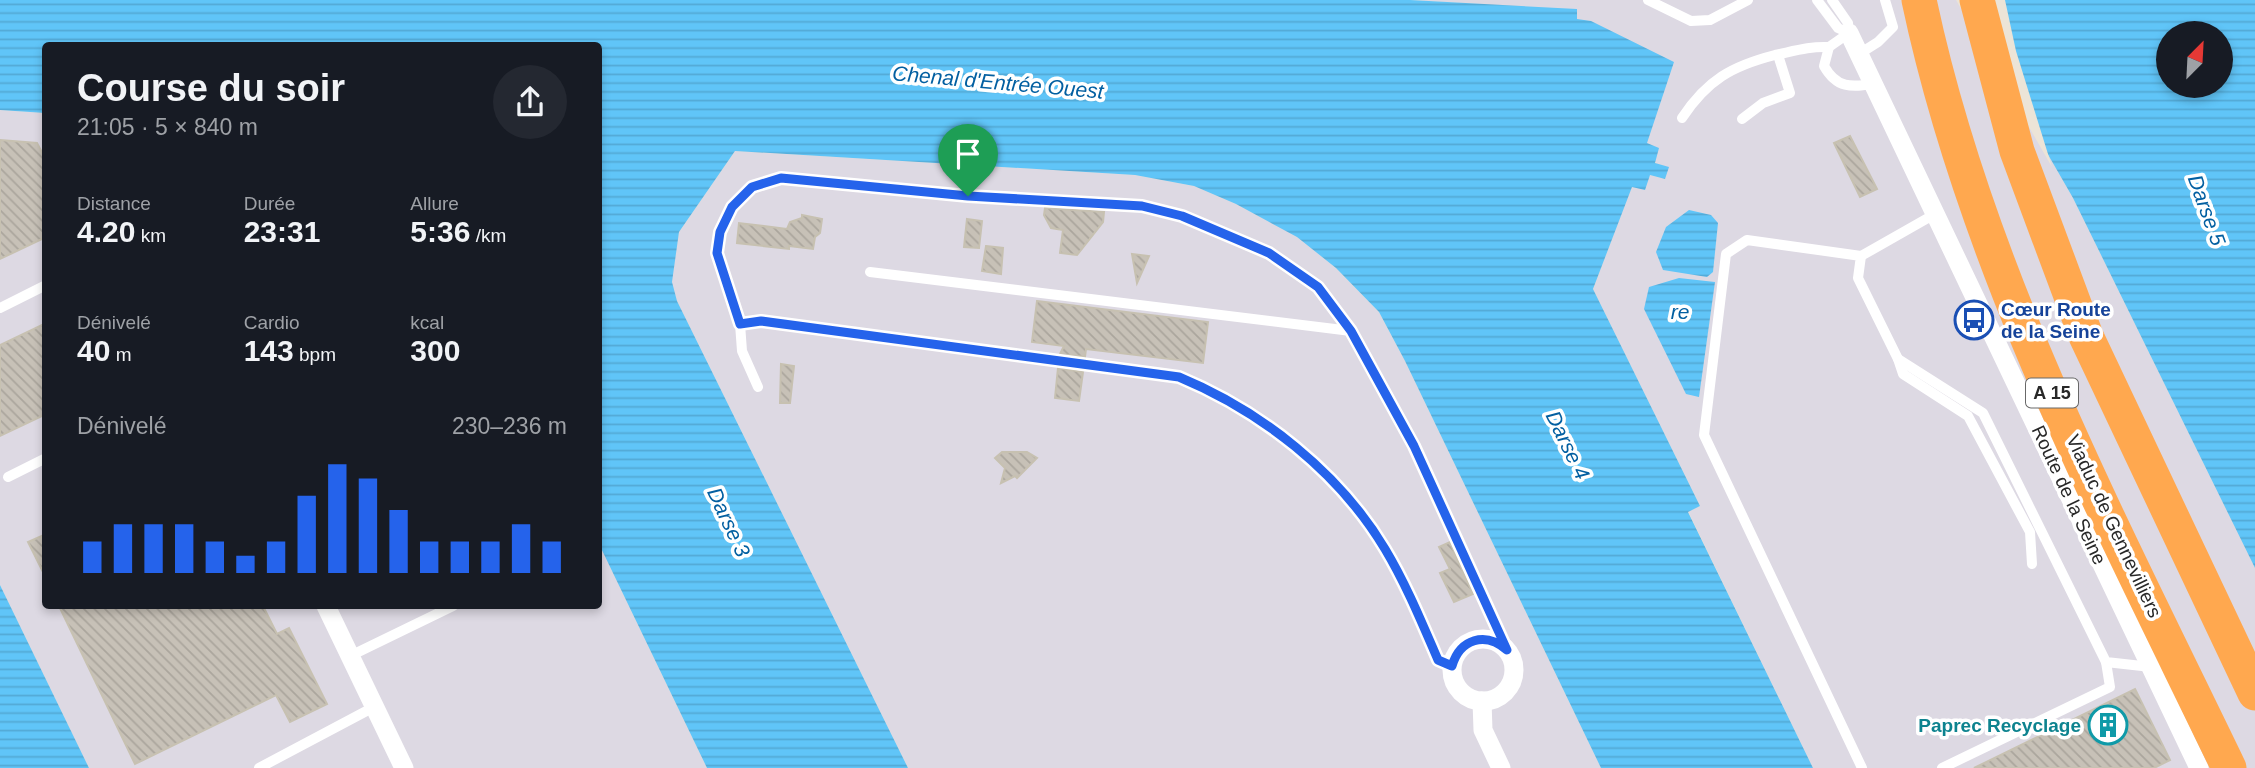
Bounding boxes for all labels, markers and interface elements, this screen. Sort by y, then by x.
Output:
north arrow [2156,21,2233,98]
map controls [2156,21,2233,98]
water label: Chenal d'Entrée Ouest [891,61,1106,103]
button: share [493,65,567,139]
text: Course du soir [77,67,345,109]
text: 21:05 · 5 × 840 m [77,114,258,140]
pin [938,124,998,196]
icon: arrive [949,135,987,173]
water label: Darse 5 [2184,172,2230,249]
text: Distance [77,193,151,214]
text: Durée [244,193,295,214]
text: Allure [410,193,459,214]
text: 4.20 [77,215,135,248]
text: 23:31 [244,215,320,248]
text: 5:36 [410,215,470,248]
text: km [135,225,166,246]
text: /km [470,225,506,246]
bus stop icon: Cœur Route de la Seine [1953,299,1995,341]
place label: Cœur Route de la Seine [2001,299,2111,342]
water label: re [1671,300,1689,323]
text: Dénivelé [77,312,151,333]
text: Cardio [244,312,300,333]
text: kcal [410,312,444,333]
text: 40 [77,334,110,367]
text: 143 [244,334,294,367]
text: 300 [410,334,460,367]
text: m [110,344,131,365]
text: bpm [294,344,336,365]
road number: A 15 [2026,379,2078,408]
water label: Darse 4 [1542,407,1594,483]
text: Dénivelé [77,413,167,439]
text: 230–236 m [452,413,567,439]
street label: Route de la Seine [2028,422,2110,568]
street label: Viaduc de Gennevilliers [2062,431,2166,621]
water label: Darse 3 [703,484,755,560]
building icon: Paprec Recyclage [2087,704,2129,746]
place label: Paprec Recyclage [1918,715,2081,736]

